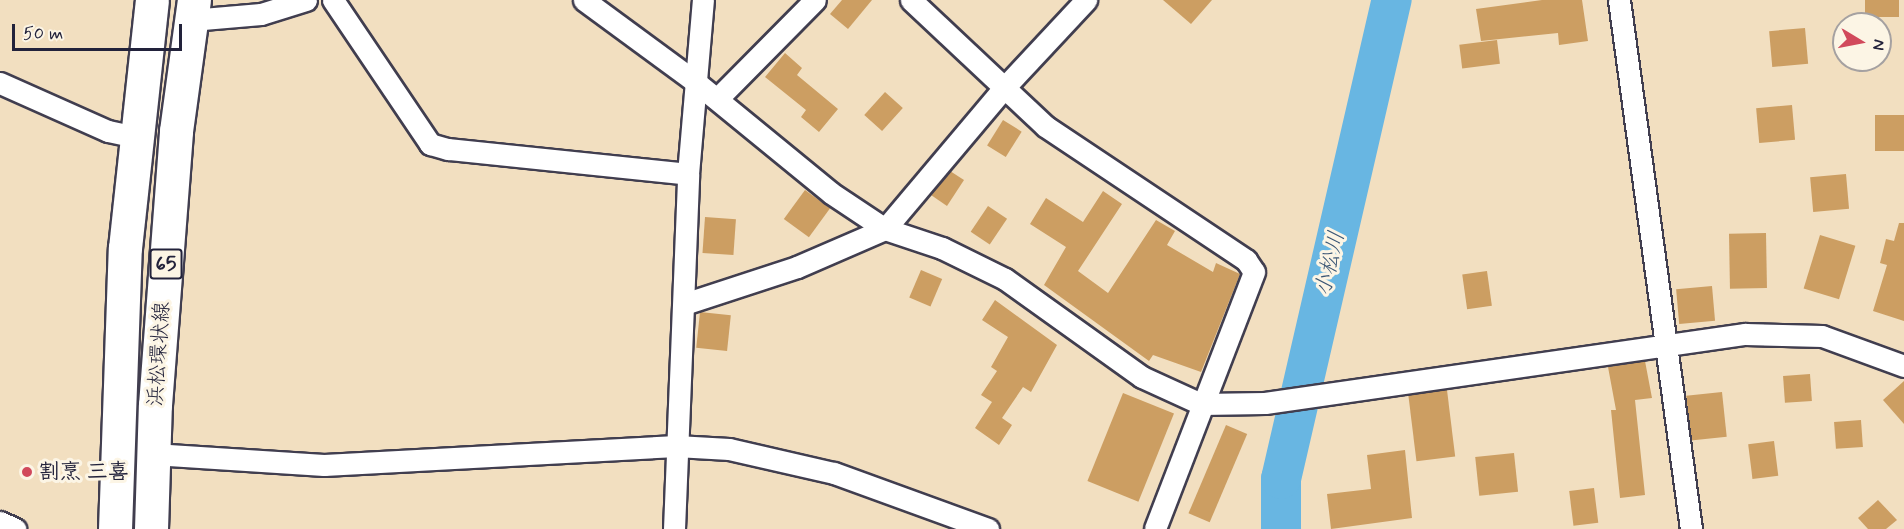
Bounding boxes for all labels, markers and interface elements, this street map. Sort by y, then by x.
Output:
scale bar [15,12,184,50]
north arrow [1832,12,1892,72]
text: 50 m [23,22,63,46]
text: N [1867,38,1890,52]
water label: 小松川 [1311,229,1351,299]
road number: 65 [150,247,182,281]
street label: 浜松環状線 [143,301,175,407]
place label: 割烹 三喜 [39,459,129,485]
marker: 割烹 三喜 [20,465,34,479]

